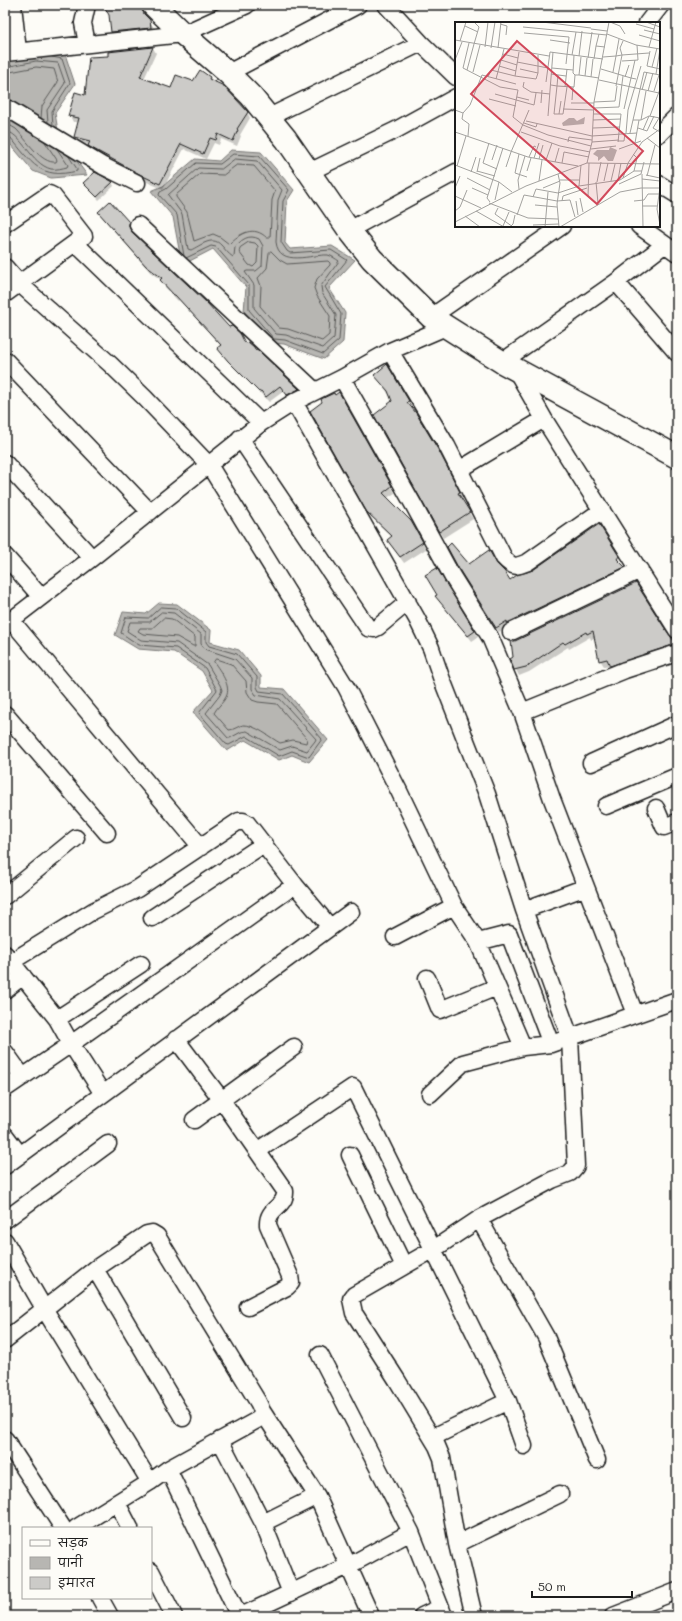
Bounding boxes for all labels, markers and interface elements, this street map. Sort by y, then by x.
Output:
inset map [455,22,660,227]
legend [22,1527,152,1599]
text: सड़क [57,1534,89,1551]
text: पानी [57,1554,83,1570]
scale bar [532,1573,632,1599]
text: इमारत [58,1574,96,1590]
text: 50 m [538,1578,566,1594]

